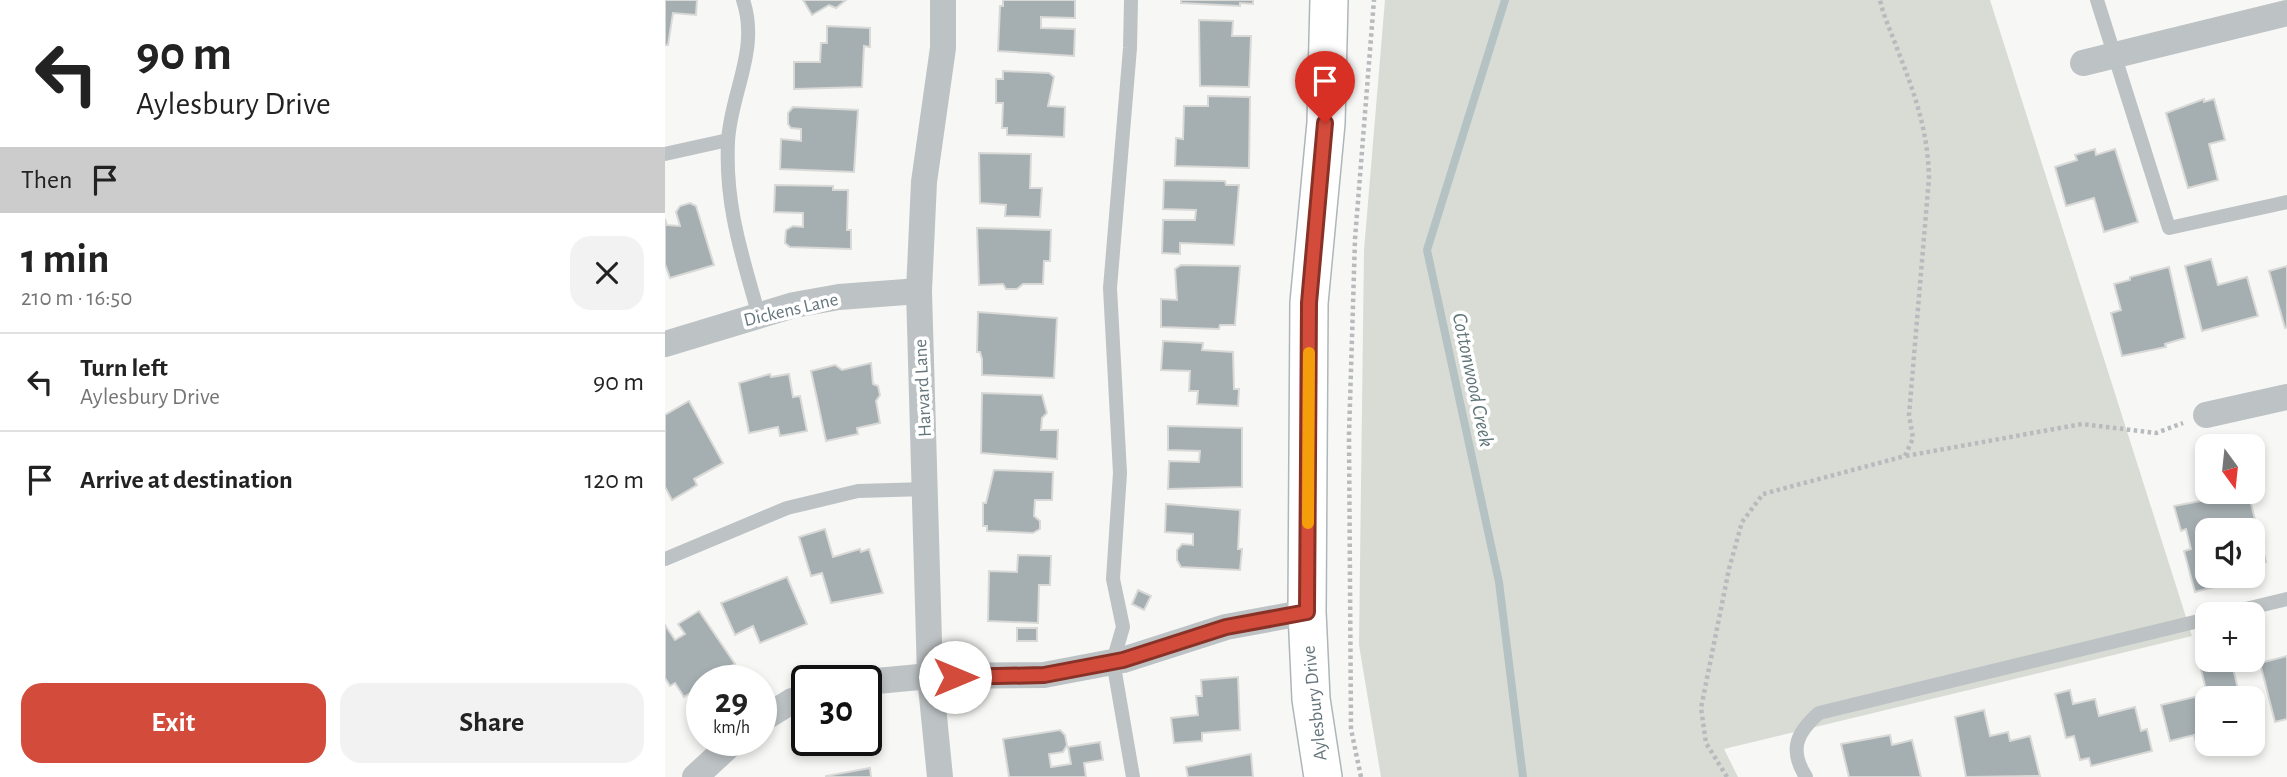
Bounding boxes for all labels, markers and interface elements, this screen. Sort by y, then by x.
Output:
icon: left [21,28,112,119]
text: 90 m [136,30,232,79]
pin [1295,51,1355,123]
icon: arrive [1306,62,1344,100]
text: Aylesbury Drive [136,88,331,120]
icon: arrive [86,161,124,199]
text: Then [21,167,72,193]
button: close [570,236,644,310]
text: 1 min [21,238,110,280]
text: 210 m · 16:50 [21,287,132,310]
street label: Dickens Lane [742,290,840,330]
water label: Cottonwood Creek [1449,311,1498,449]
street label: Harvard Lane [911,339,935,437]
text: Turn left [80,355,168,381]
icon: left [21,363,59,401]
text: 90 m [593,369,644,395]
text: Aylesbury Drive [80,386,220,409]
north arrow [2195,434,2265,504]
map controls [2195,434,2265,756]
icon: arrive [21,461,59,499]
text: Arrive at destination [80,467,293,493]
text: 120 m [584,467,644,493]
button: sound [2195,518,2265,588]
button: + [2195,602,2265,672]
position arrow [918,640,992,714]
street label: Aylesbury Drive [1300,645,1330,761]
speed limit sign: 30 [791,665,882,756]
button: Exit [21,683,326,763]
button: Share [340,683,644,763]
text: 29 [715,684,748,719]
button: − [2195,686,2265,756]
text: km/h [713,719,750,737]

